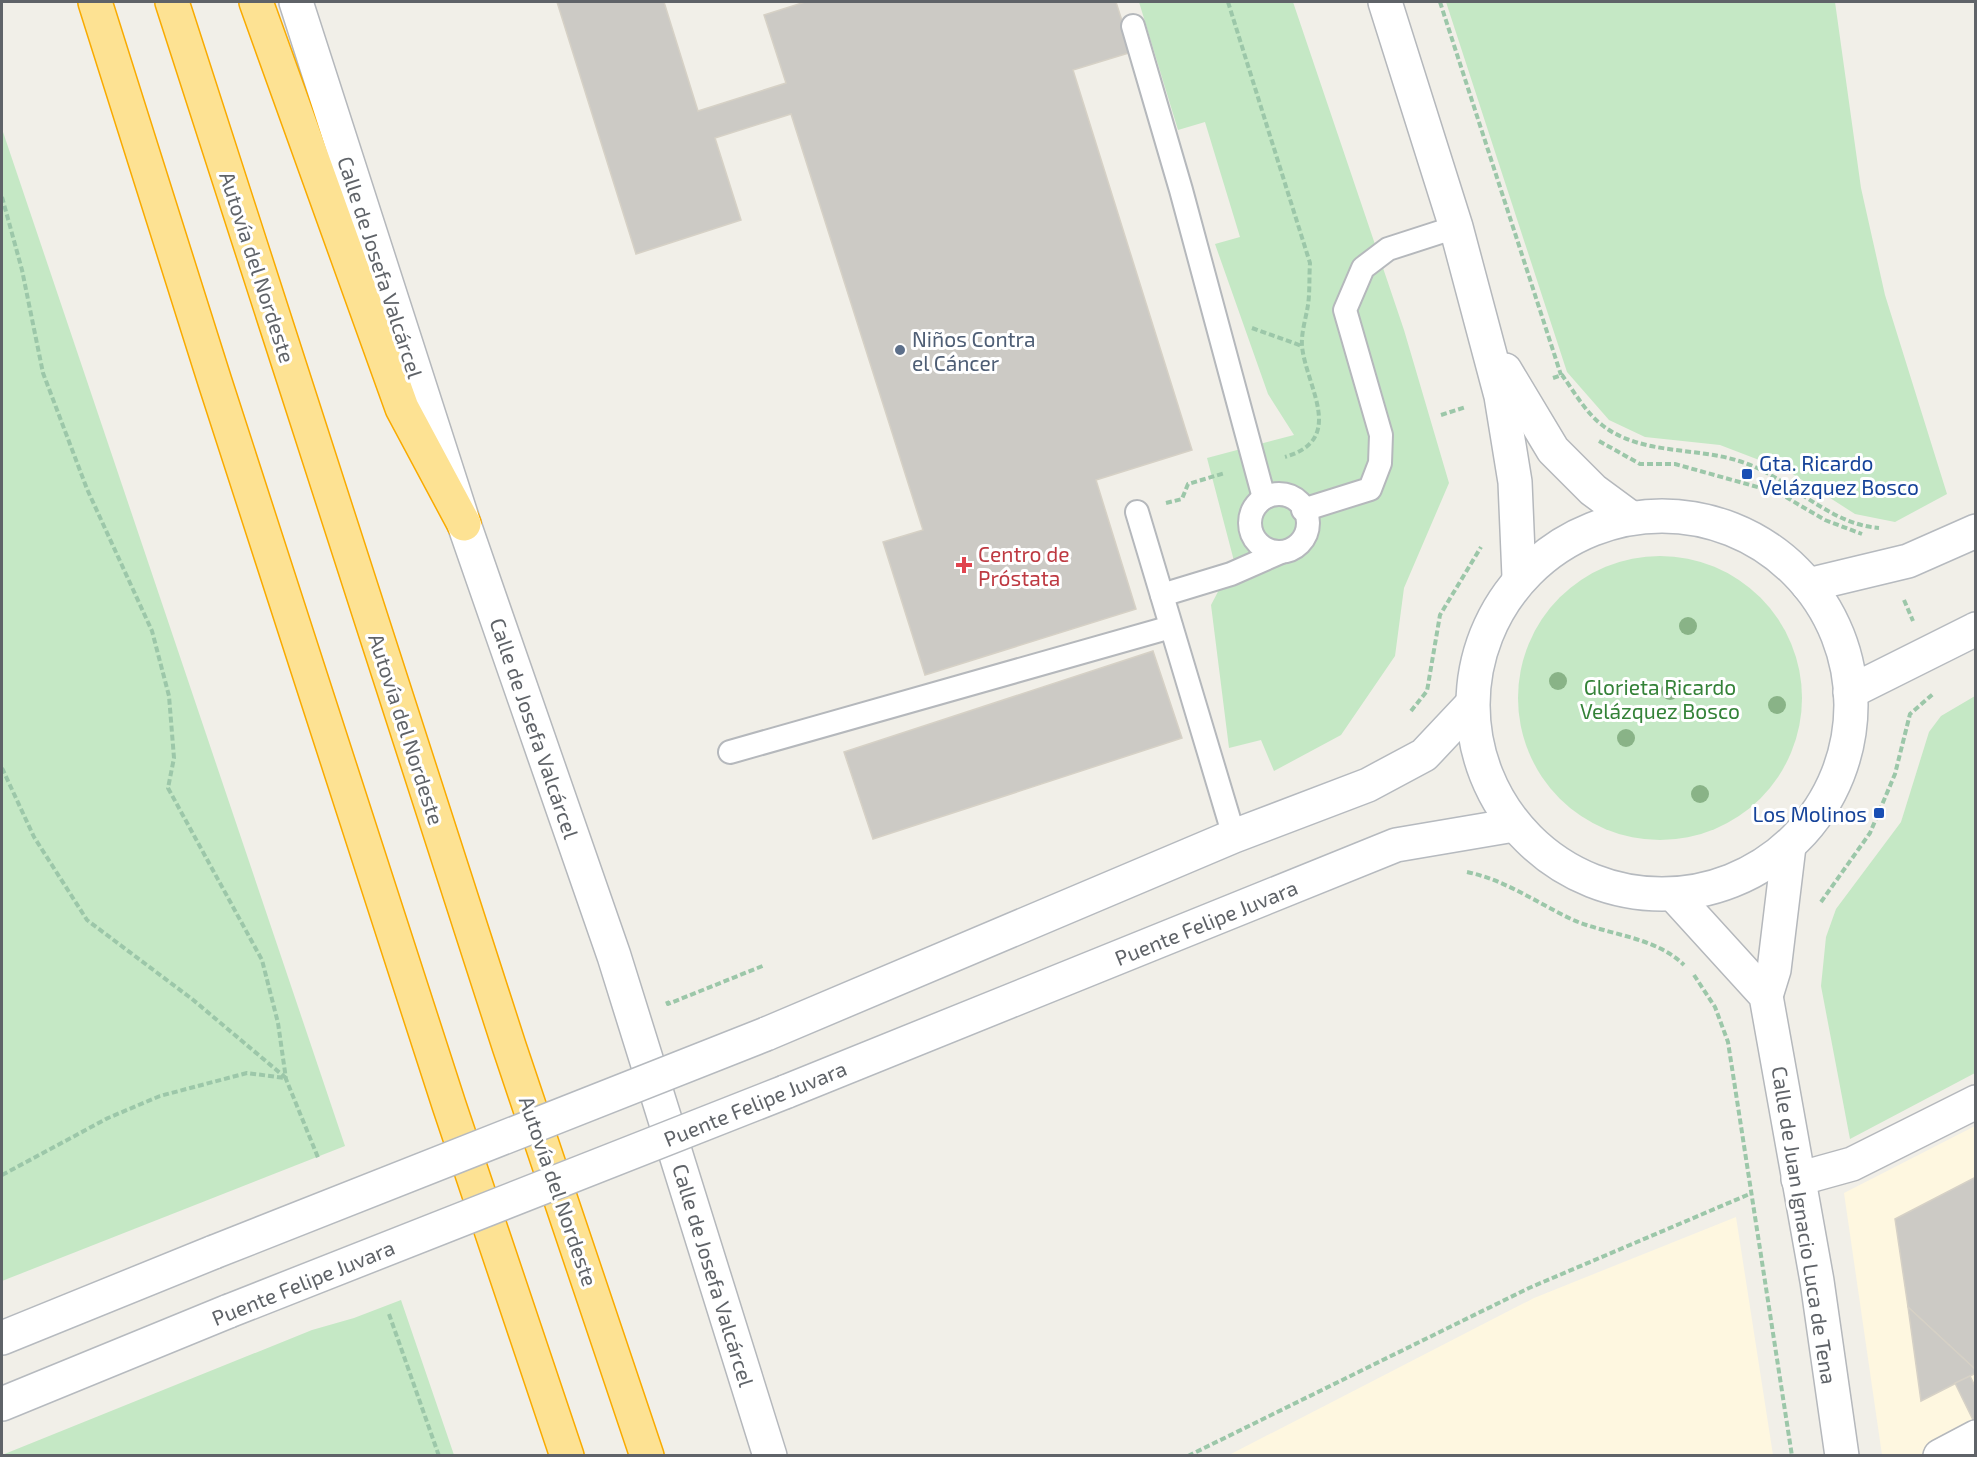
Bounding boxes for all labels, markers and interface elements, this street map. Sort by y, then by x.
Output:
street label: Calle de Josefa Valcárcel [333,153,429,382]
street label: Autovía del Nordeste [215,168,301,366]
place label: Niños Contra el Cáncer [912,326,1036,375]
marker: Niños Contra el Cáncer [893,343,907,357]
place label: Gta. Ricardo Velázquez Bosco [1759,450,1919,499]
marker: Gta. Ricardo Velázquez Bosco [1740,467,1754,481]
place label: Centro de Próstata [978,541,1070,590]
marker: Centro de Próstata [955,556,973,574]
street label: Calle de Josefa Valcárcel [485,614,585,842]
street label: Autovía del Nordeste [364,630,450,828]
park label: Glorieta Ricardo Velázquez Bosco [1580,674,1740,723]
place label: Los Molinos [1752,801,1867,826]
marker: Los Molinos [1872,806,1886,820]
street label: Puente Felipe Juvara [1111,874,1301,970]
street label: Puente Felipe Juvara [660,1055,850,1151]
street label: Calle de Juan Ignacio Luca de Tena [1767,1064,1843,1386]
street label: Autovía del Nordeste [515,1093,603,1289]
street label: Calle de Josefa Valcárcel [668,1161,760,1390]
street label: Puente Felipe Juvara [208,1234,398,1330]

